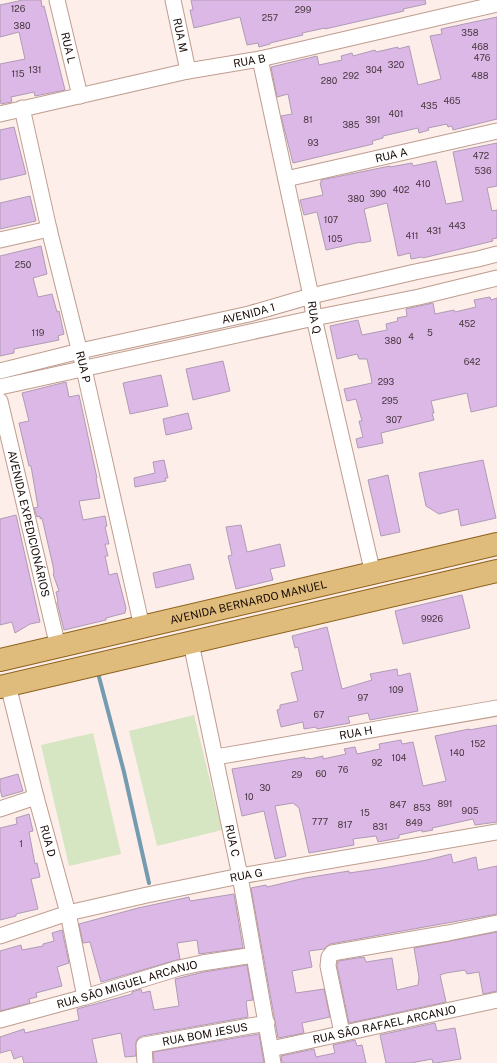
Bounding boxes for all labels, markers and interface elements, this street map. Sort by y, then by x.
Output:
house number: 126 [11,3,26,14]
house number: 299 [295,4,312,15]
house number: 257 [262,12,278,23]
street label: RUA M [171,17,190,54]
house number: 380 [14,20,31,31]
house number: 358 [461,27,479,38]
street label: RUA L [59,31,78,64]
house number: 468 [471,41,489,52]
street label: RUA B [232,52,267,69]
house number: 476 [474,52,491,63]
house number: 320 [388,59,405,70]
house number: 131 [29,64,42,75]
house number: 304 [366,64,383,75]
house number: 115 [11,68,25,79]
house number: 292 [343,70,359,81]
house number: 488 [471,70,489,81]
house number: 280 [321,75,338,86]
house number: 465 [443,95,461,106]
house number: 435 [420,100,438,111]
house number: 401 [389,108,403,119]
house number: 81 [303,114,313,125]
house number: 391 [366,114,380,125]
house number: 385 [342,119,360,130]
house number: 93 [307,137,319,148]
street label: RUA A [374,146,409,165]
house number: 472 [473,150,489,161]
house number: 536 [475,165,492,176]
house number: 410 [416,178,431,189]
house number: 402 [393,184,409,195]
house number: 390 [370,188,387,199]
house number: 380 [348,193,365,204]
house number: 107 [324,214,338,225]
house number: 443 [449,220,466,231]
house number: 431 [427,225,442,236]
house number: 411 [406,230,418,241]
house number: 105 [328,233,343,244]
house number: 250 [15,259,32,270]
street label: RUA Q [306,300,323,335]
street label: AVENIDA 1 [221,301,276,326]
house number: 452 [459,318,475,329]
house number: 119 [32,327,45,338]
house number: 5 [427,327,433,338]
house number: 4 [408,331,414,342]
house number: 380 [385,335,402,346]
street label: RUA P [74,350,93,384]
house number: 642 [464,356,480,367]
house number: 293 [378,376,395,387]
house number: 295 [382,395,399,406]
house number: 307 [386,414,402,425]
street label: AVENIDA EXPEDICIONÁRIOS [6,449,52,598]
street label: AVENIDA BERNARDO MANUEL [169,578,328,626]
house number: 9926 [421,613,443,624]
house number: 109 [389,684,404,695]
house number: 97 [358,692,368,703]
house number: 67 [314,709,324,720]
street label: RUA H [338,724,373,741]
house number: 152 [471,738,485,749]
house number: 140 [450,747,465,758]
house number: 104 [392,752,407,763]
house number: 92 [372,757,382,768]
house number: 76 [338,764,349,775]
house number: 60 [315,768,327,779]
house number: 29 [292,769,303,780]
house number: 30 [259,782,271,793]
house number: 10 [244,791,254,802]
house number: 891 [437,798,453,809]
house number: 847 [390,799,406,810]
house number: 853 [413,802,431,813]
house number: 905 [462,805,479,816]
house number: 15 [360,807,370,818]
house number: 777 [312,816,328,827]
house number: 849 [405,817,423,828]
house number: 817 [338,819,352,830]
house number: 831 [372,821,388,832]
street label: RUA C [223,823,242,858]
street label: RUA D [38,824,58,859]
house number: 1 [19,838,23,849]
street label: RUA G [229,866,264,884]
street label: RUA SÃO MIGUEL ARCANJO [55,958,199,1010]
street label: RUA SÃO RAFAEL ARCANJO [312,1003,457,1046]
street label: RUA BOM JESUS [161,1021,249,1048]

